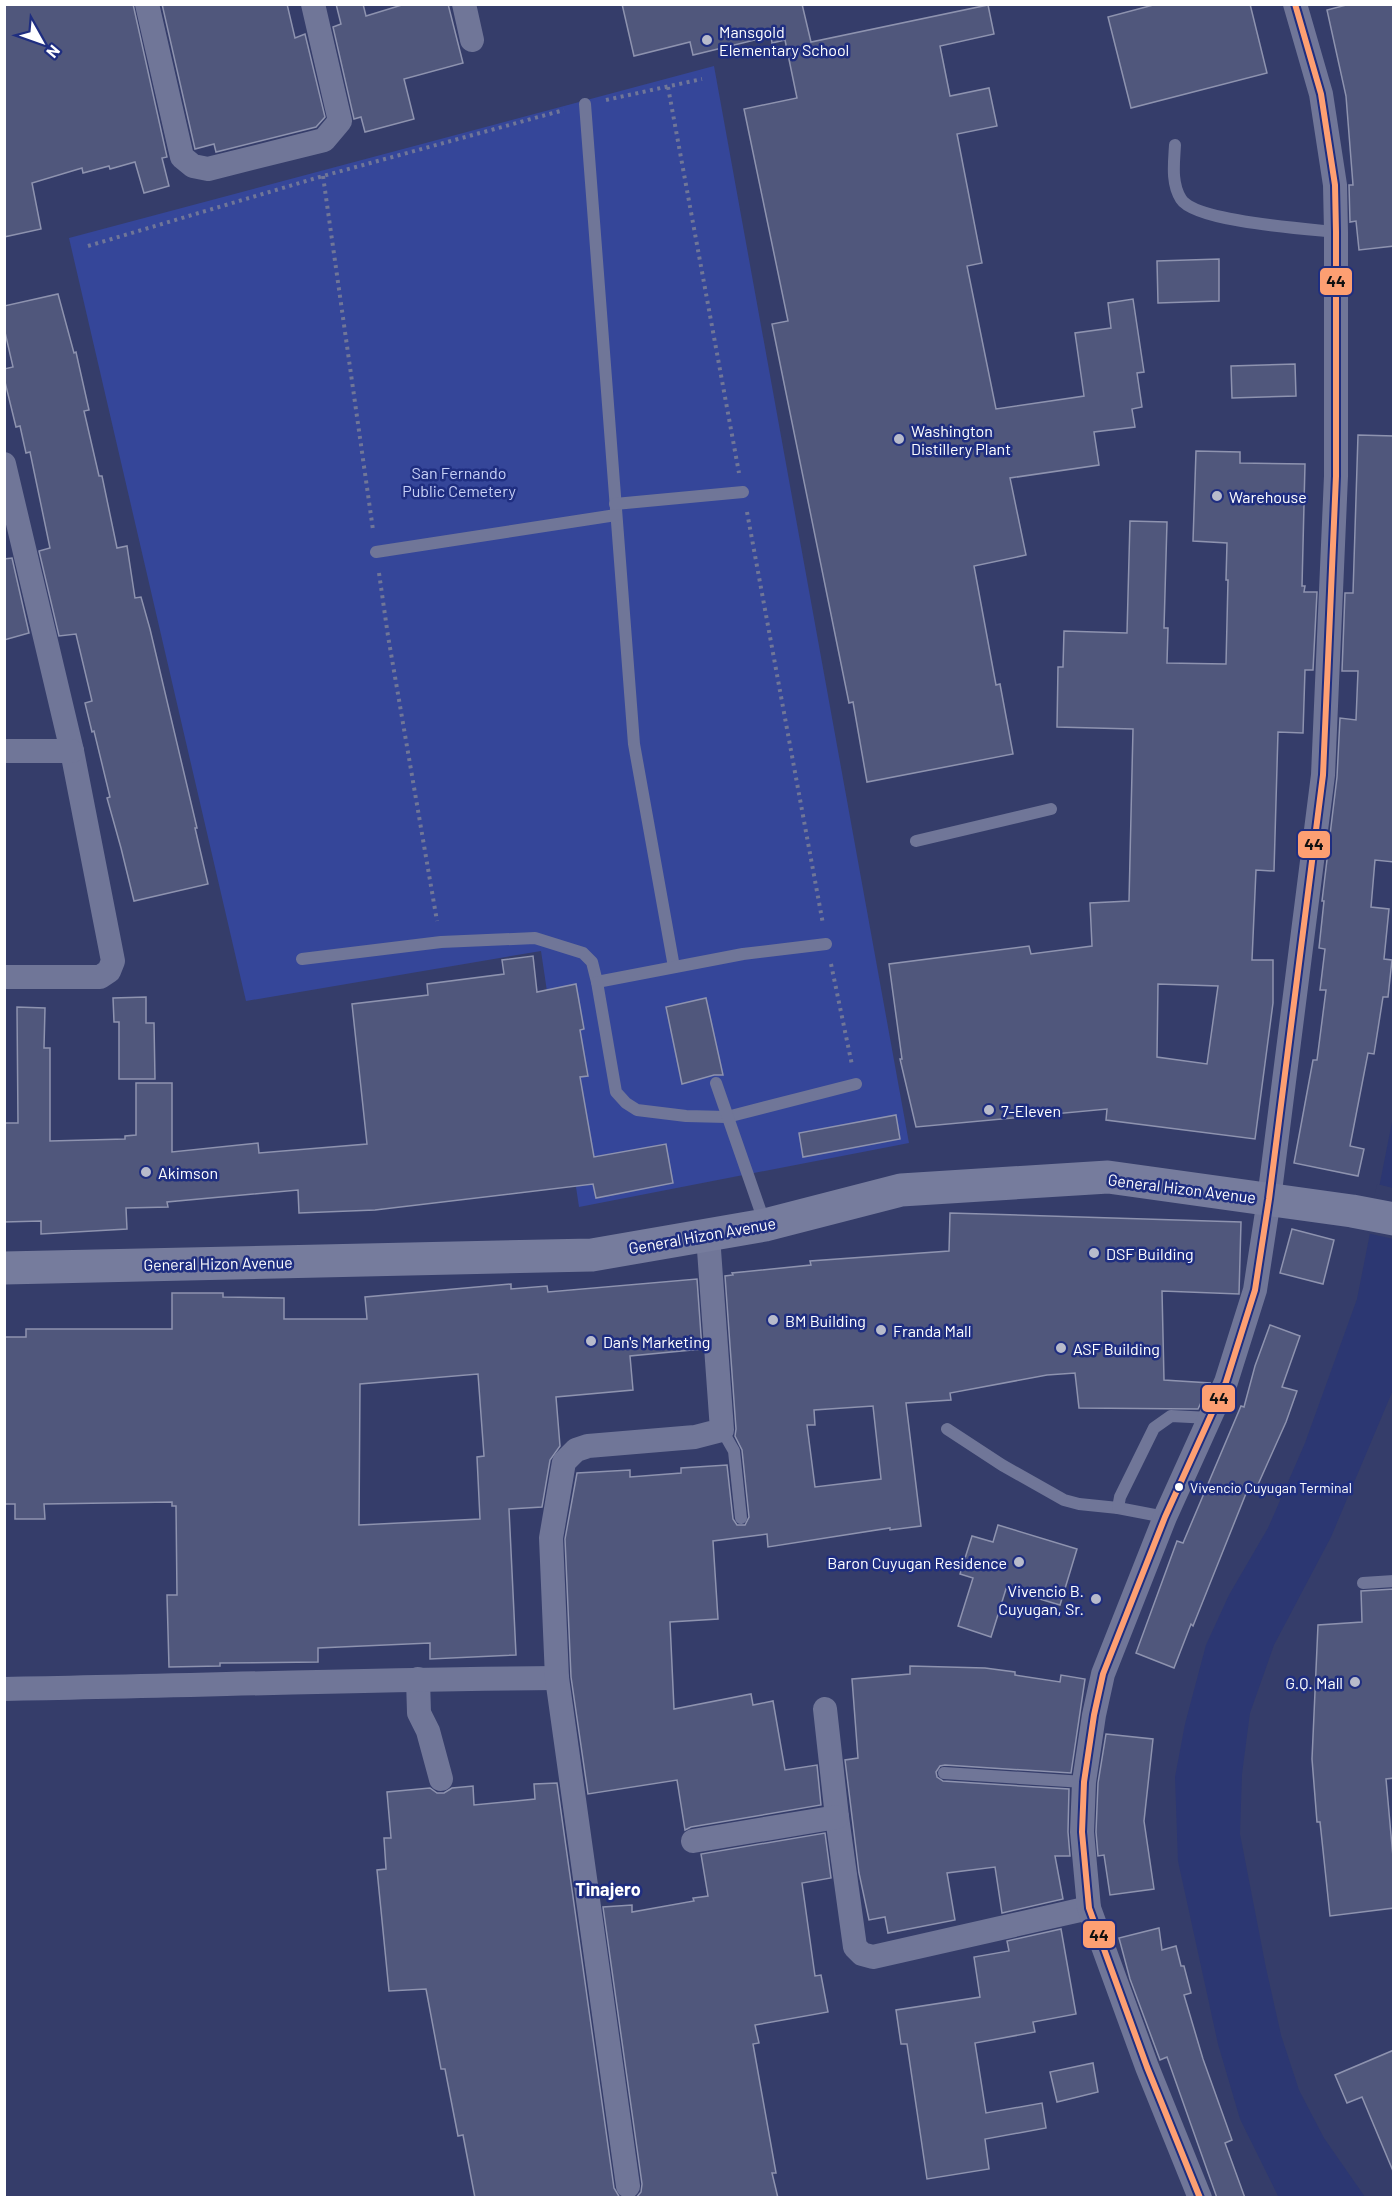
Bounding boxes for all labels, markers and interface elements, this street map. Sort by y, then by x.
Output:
north arrow [12,12,72,72]
place label: Mansgold Elementary School [719,22,849,59]
marker: Mansgold Elementary School [700,33,714,47]
text: N [43,42,65,62]
line badge: 44 [1319,267,1353,296]
text: 44 [1326,271,1346,290]
place label: Washington Distillery Plant [911,421,1011,458]
marker: Washington Distillery Plant [892,432,906,446]
park label: San Fernando Public Cemetery [402,463,516,500]
place label: Warehouse [1229,487,1307,506]
marker: Warehouse [1210,489,1224,503]
line badge: 44 [1297,830,1331,859]
text: 44 [1304,834,1324,853]
place label: 7-Eleven [1001,1101,1061,1120]
marker: 7-Eleven [982,1103,996,1117]
place label: Akimson [158,1163,218,1182]
marker: Akimson [139,1165,153,1179]
street label: General Hizon Avenue [1107,1169,1257,1207]
street label: General Hizon Avenue [627,1213,777,1257]
place label: DSF Building [1106,1244,1194,1263]
marker: DSF Building [1087,1246,1101,1260]
street label: General Hizon Avenue [143,1252,293,1274]
place label: BM Building [785,1311,866,1330]
marker: BM Building [766,1313,780,1327]
place label: Franda Mall [893,1321,971,1340]
marker: Franda Mall [874,1323,888,1337]
place label: Dan's Marketing [603,1332,710,1351]
marker: Dan's Marketing [584,1334,598,1348]
place label: ASF Building [1073,1339,1160,1358]
marker: ASF Building [1054,1341,1068,1355]
line badge: 44 [1201,1384,1236,1413]
text: 44 [1209,1388,1229,1407]
place label: Vivencio Cuyugan Terminal [1190,1479,1352,1496]
marker: Vivencio Cuyugan Terminal [1173,1481,1185,1493]
place label: Baron Cuyugan Residence [827,1553,1007,1572]
marker: Baron Cuyugan Residence [1012,1555,1026,1569]
place label: Vivencio B. Cuyugan, Sr. [998,1581,1084,1618]
marker: Vivencio B. Cuyugan, Sr. [1089,1592,1103,1606]
place label: G.Q. Mall [1285,1673,1343,1692]
marker: G.Q. Mall [1348,1675,1362,1689]
district label: Tinajero [575,1878,641,1900]
line badge: 44 [1082,1920,1116,1949]
text: 44 [1089,1925,1109,1944]

